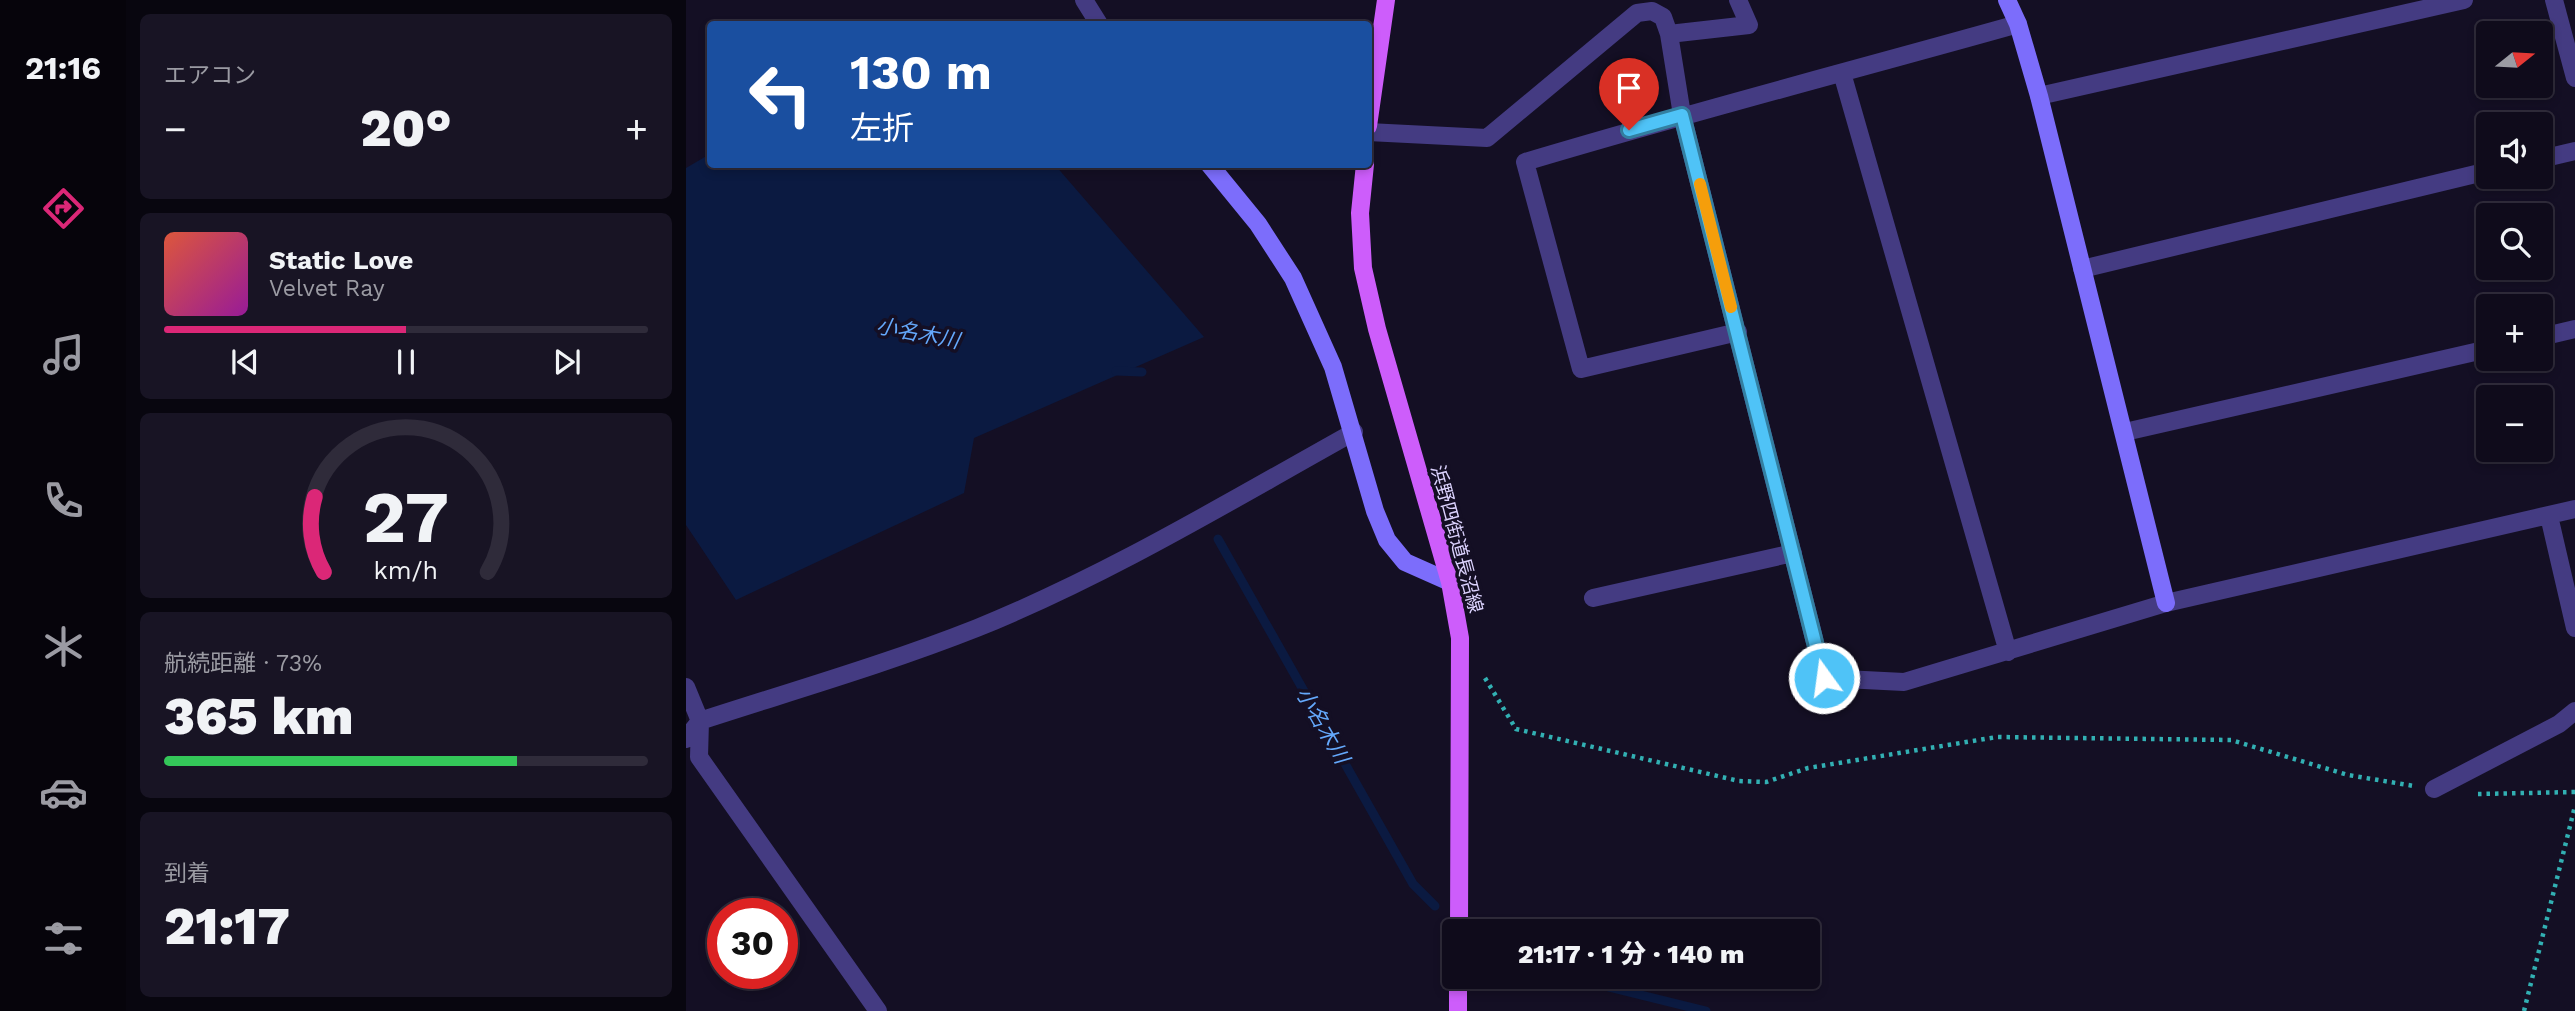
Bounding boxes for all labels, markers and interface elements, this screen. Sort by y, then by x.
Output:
north arrow [2476,21,2553,98]
map controls [2476,21,2553,462]
text: 130 m [850,43,992,101]
text: 21:16 [25,49,101,87]
icon: left [735,49,826,140]
pin [1599,58,1659,130]
text: エアコン [164,62,256,89]
icon: arrive [1610,69,1648,107]
text: 20° [360,98,452,159]
text: − [164,107,187,151]
text: + [625,107,648,151]
text: 左折 [850,109,914,147]
button: sound [2476,112,2553,189]
icon: directions [39,184,88,233]
button: search [2476,203,2553,280]
text: Static Love [269,245,413,275]
text: Velvet Ray [269,275,385,302]
button: + [2476,294,2553,371]
water label: 小名木川 [874,313,964,354]
icon: music [39,330,88,379]
icon: previous [226,343,264,381]
icon: pause [387,343,425,381]
icon: next [548,343,586,381]
button: − [2476,385,2553,462]
street label: 浜野四街道長沼線 [1426,463,1488,615]
text: 27 [363,474,449,560]
icon: phone [39,476,88,525]
text: km/h [374,555,438,584]
icon: climate [39,622,88,671]
position arrow [1787,641,1861,715]
text: 航続距離 · 73% [164,650,322,677]
water label: 小名木川 [1291,682,1356,769]
text: 365 km [164,686,354,747]
icon: car [39,768,88,817]
text: 到着 [164,860,210,887]
text: 21:17 [164,896,290,957]
speed limit sign: 30 [707,898,798,989]
icon: filters [39,914,88,963]
text: 21:17 · 1 分 · 140 m [1518,939,1744,969]

